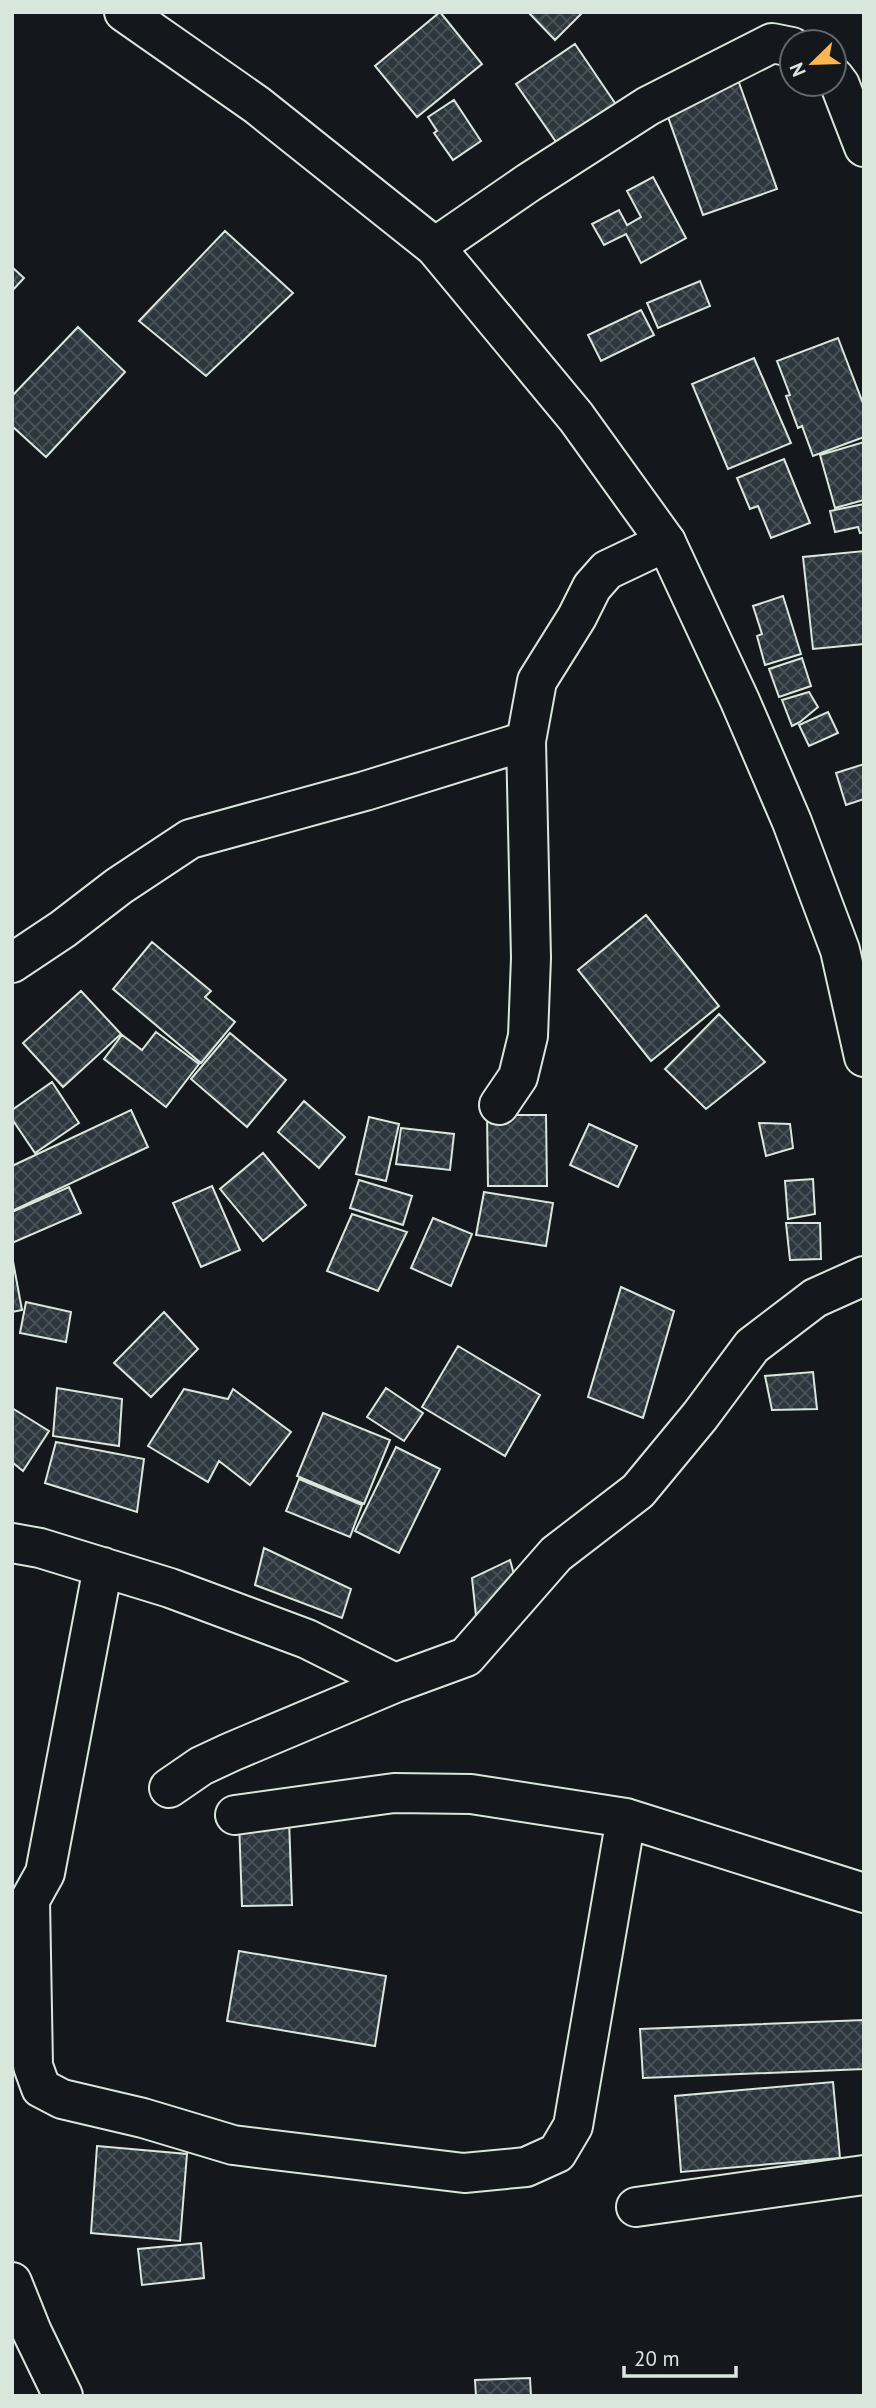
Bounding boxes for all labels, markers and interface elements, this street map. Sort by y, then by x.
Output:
north arrow [778,28,848,98]
text: N [784,59,811,80]
scale bar [624,2334,736,2378]
text: 20 m [634,2345,680,2372]

